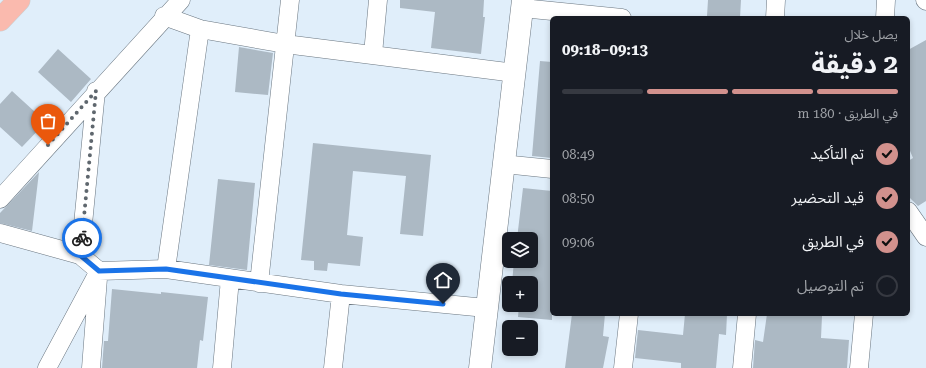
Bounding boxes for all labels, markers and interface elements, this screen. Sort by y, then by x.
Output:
text: يصل خلال [845,27,898,42]
text: 09:13–09:18 [562,41,648,59]
text: 2 دقيقة [811,49,898,79]
pin [31,104,65,145]
text: في الطريق · 180 m [798,106,898,121]
icon: bag [37,110,59,132]
icon: check [876,143,898,165]
text: تم التأكيد [810,145,864,163]
text: 08:49 [562,147,594,162]
icon: check [876,187,898,209]
text: قيد التحضير [792,189,864,207]
text: 08:50 [562,191,594,206]
courier [62,218,102,258]
icon: bike [71,227,93,249]
icon: check [876,231,898,253]
map controls [502,232,538,356]
button: layers [502,232,538,268]
text: في الطريق [802,233,864,251]
text: 09:06 [562,235,594,250]
pin [426,263,460,304]
icon: home [432,269,454,291]
button: + [502,276,538,312]
text: تم التوصيل [797,277,864,295]
button: − [502,320,538,356]

